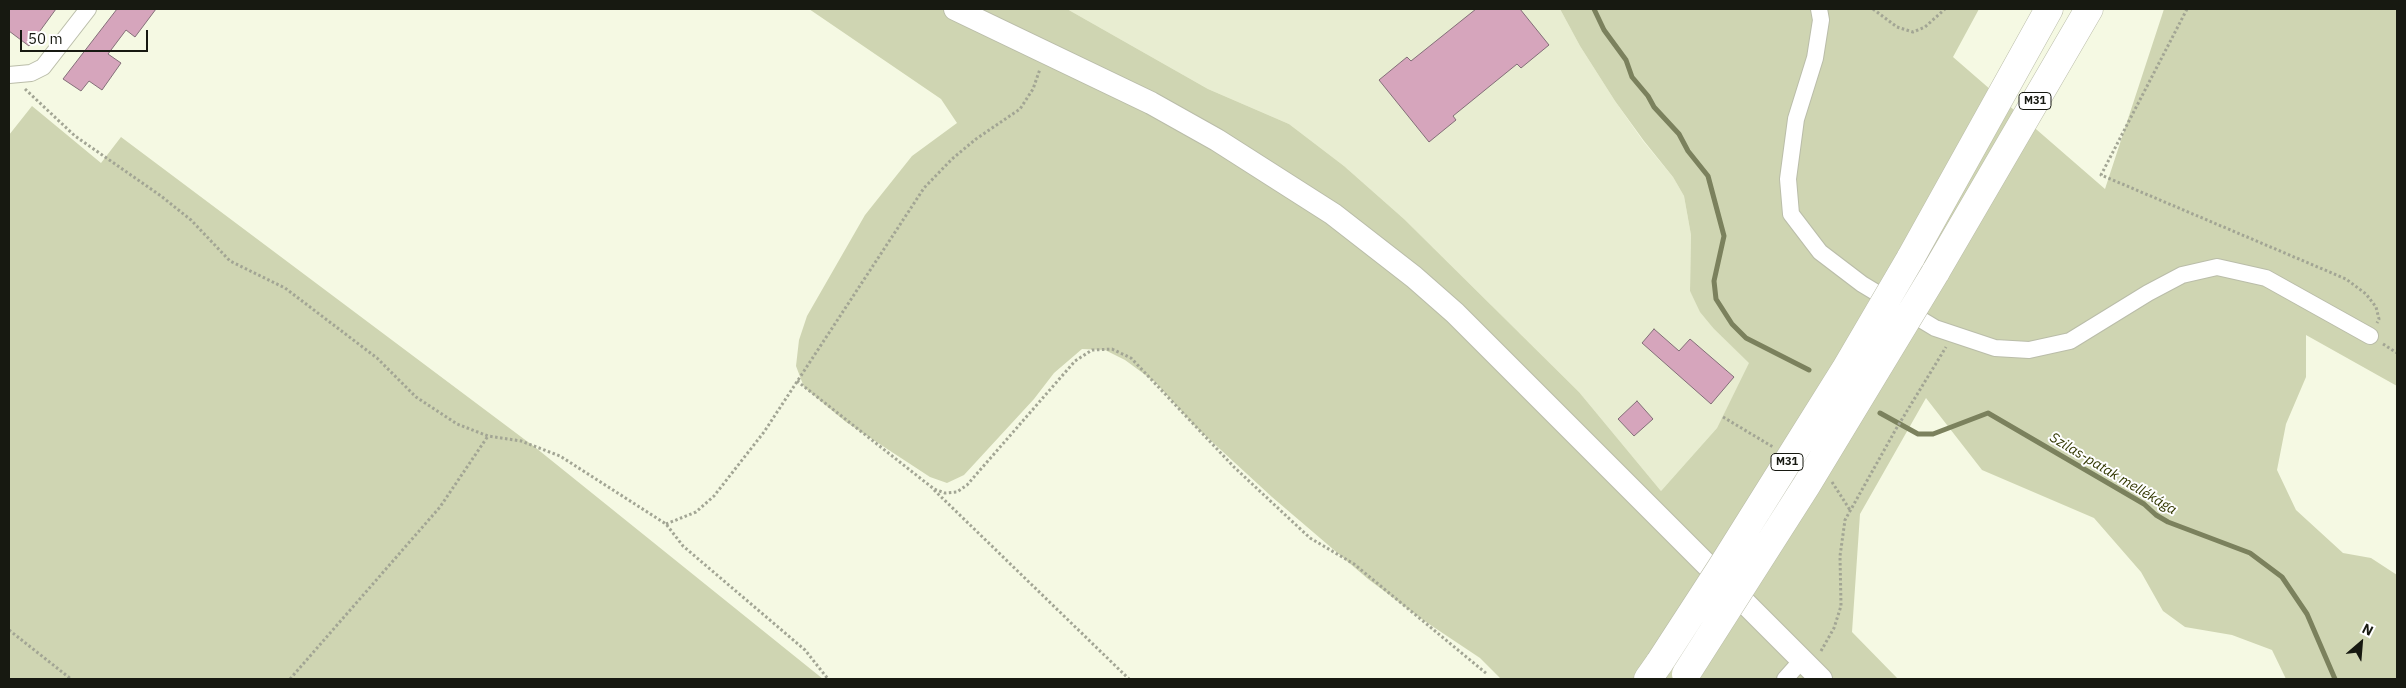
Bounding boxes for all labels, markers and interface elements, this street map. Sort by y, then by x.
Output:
scale bar [22,20,150,52]
text: 50 m [28,29,63,48]
road number: M31 [2019,92,2051,110]
water label: Szilas-patak mellékága [2047,429,2179,519]
road number: M31 [1771,454,1803,471]
north arrow [2336,618,2386,668]
text: N [2359,619,2376,640]

